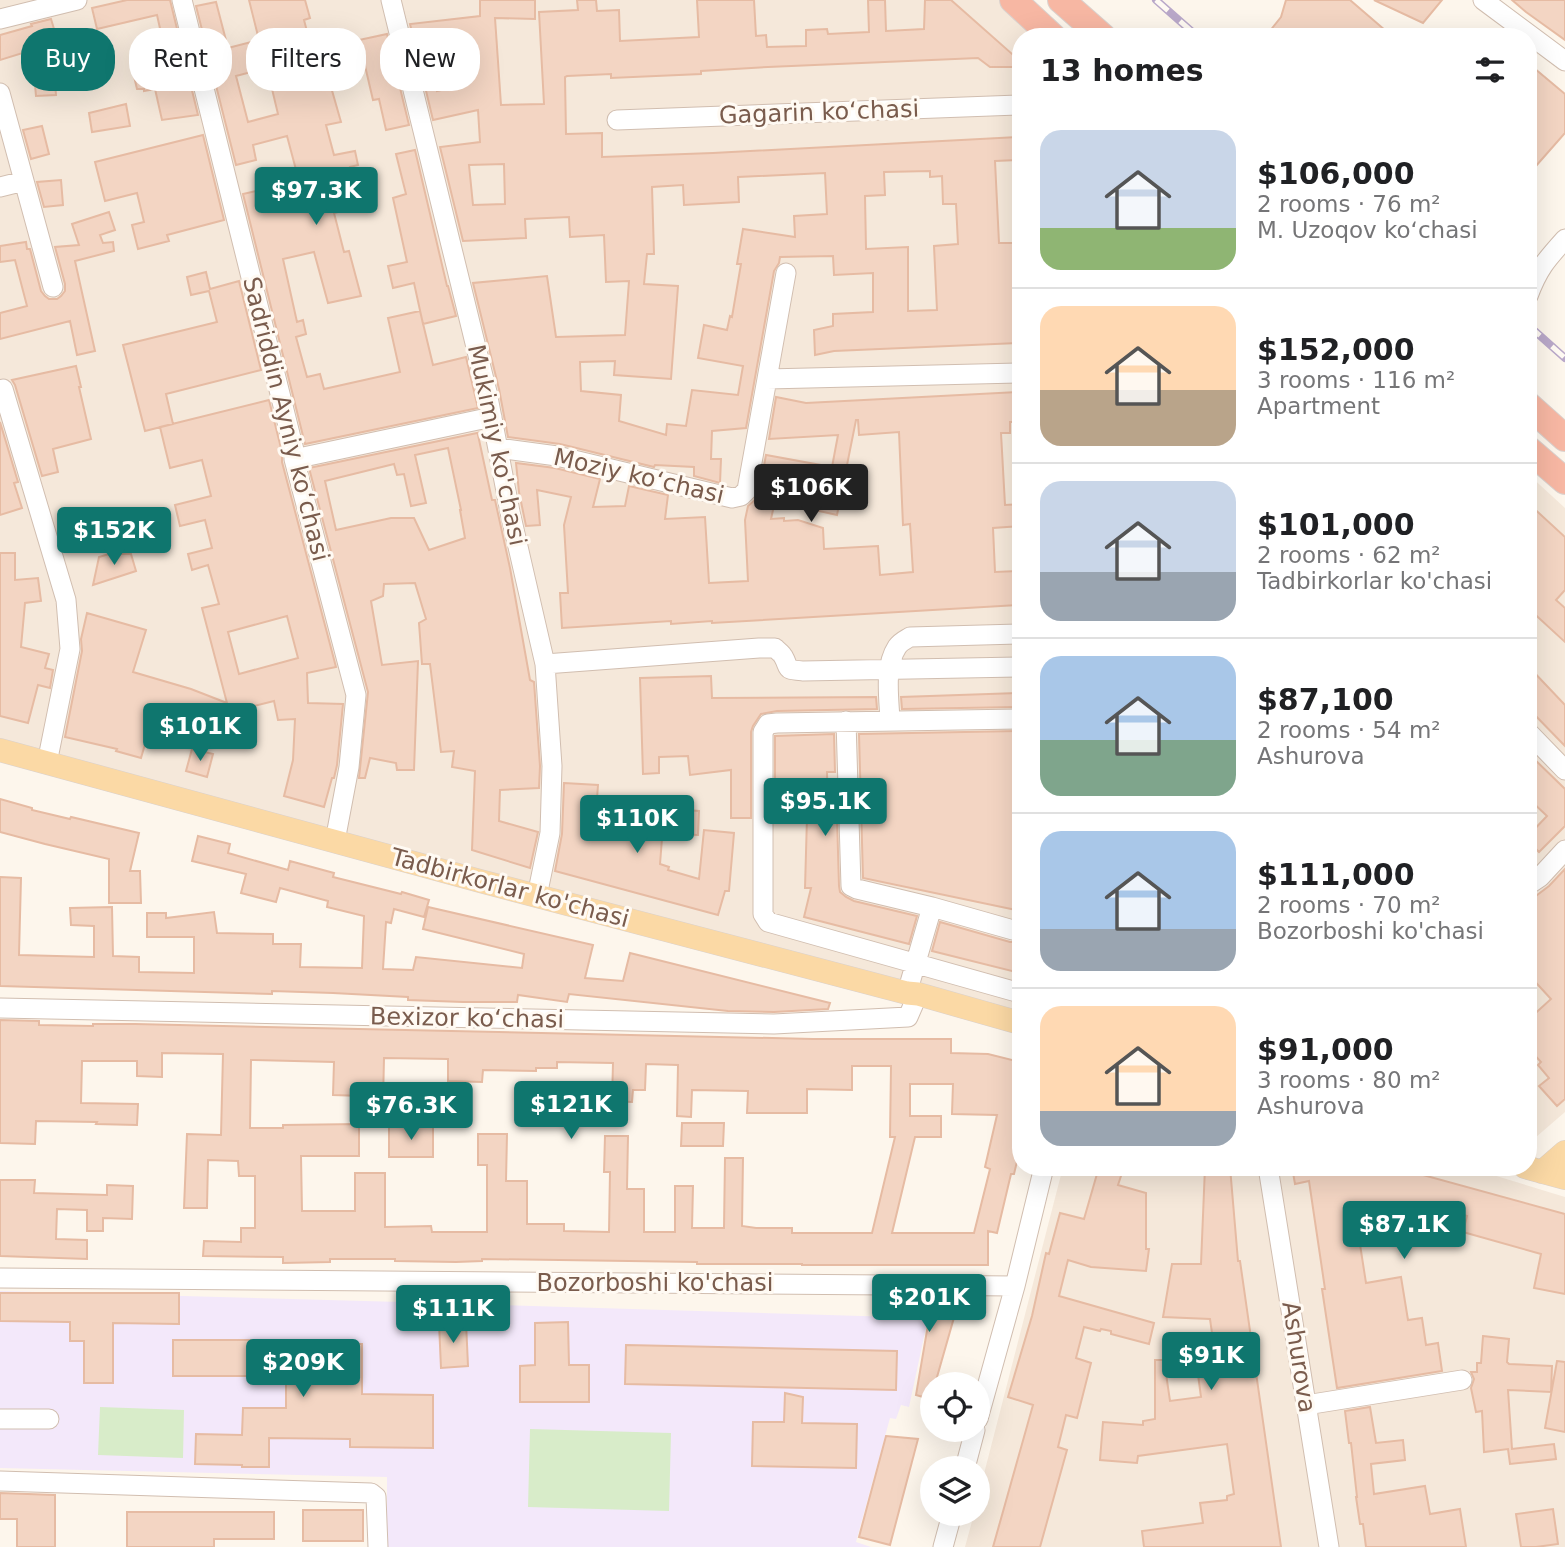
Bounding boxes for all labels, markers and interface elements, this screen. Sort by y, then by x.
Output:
chip: Buy [21,28,115,91]
chip: Rent [129,28,232,91]
chip: Filters [246,28,366,91]
chip: New [380,28,480,91]
icon: filters [1471,51,1509,89]
text: 13 homes [1040,53,1204,88]
street label: Gagarin koʻchasi [718,95,920,129]
text: $106,000 [1257,156,1415,191]
icon: home [1096,158,1180,242]
pin: $97.3K [259,168,373,227]
text: $97.3K [271,177,361,203]
text: 2 rooms · 76 m² [1257,191,1441,217]
text: M. Uzoqov koʻchasi [1257,217,1478,243]
street label: Sadriddin Ayniy koʻchasi [237,274,335,564]
text: $152,000 [1257,332,1415,367]
icon: home [1096,334,1180,418]
street label: Mukimiy ko'chasi [462,342,532,548]
text: 3 rooms · 116 m² [1257,367,1455,393]
text: Apartment [1257,393,1380,419]
street label: Moziy koʻchasi [551,443,727,509]
pin: $106K [762,464,860,524]
text: $106K [770,474,852,500]
text: $101,000 [1257,507,1415,542]
pin: $152K [65,508,163,567]
icon: home [1096,509,1180,593]
text: $152K [73,517,155,543]
text: 2 rooms · 62 m² [1257,542,1441,568]
text: Tadbirkorlar ko'chasi [1257,568,1492,594]
text: $87,100 [1257,682,1394,717]
icon: home [1096,684,1180,768]
pin: $101K [151,704,249,763]
text: $101K [159,713,241,739]
text: 2 rooms · 54 m² [1257,717,1441,743]
text: Ashurova [1257,743,1365,769]
pin: $95.1K [768,778,882,838]
text: $95.1K [780,788,870,814]
pin: $110K [588,796,686,855]
text: $110K [596,805,678,831]
street label: Tadbirkorlar ko'chasi [387,842,632,933]
text: $111,000 [1257,857,1415,892]
icon: home [1096,859,1180,943]
text: 2 rooms · 70 m² [1257,892,1441,918]
text: Bozorboshi ko'chasi [1257,918,1484,944]
street label: Bexizor koʻchasi [370,1002,564,1034]
text: $91,000 [1257,1032,1394,1067]
icon: home [1096,1034,1180,1118]
text: 3 rooms · 80 m² [1257,1067,1441,1093]
pin: $76.3K [354,1082,468,1142]
pin: $121K [522,1082,620,1141]
text: $121K [530,1091,612,1117]
text: $76.3K [366,1092,456,1118]
text: Ashurova [1257,1093,1365,1119]
pin: $87.1K [1347,1202,1461,1261]
text: $87.1K [1359,1211,1449,1237]
street label: Bozorboshi ko'chasi [537,1269,773,1297]
pin: $201K [880,1274,978,1334]
text: $201K [888,1284,970,1310]
pin: $111K [404,1286,502,1345]
text: $111K [412,1295,494,1321]
street label: Ashurova [1276,1299,1322,1415]
pin: $91K [1170,1332,1252,1392]
pin: $209K [254,1340,352,1399]
text: $91K [1178,1342,1244,1368]
text: $209K [262,1349,344,1375]
map controls [920,1372,990,1526]
button: locate [920,1372,990,1442]
button: layers [920,1456,990,1526]

